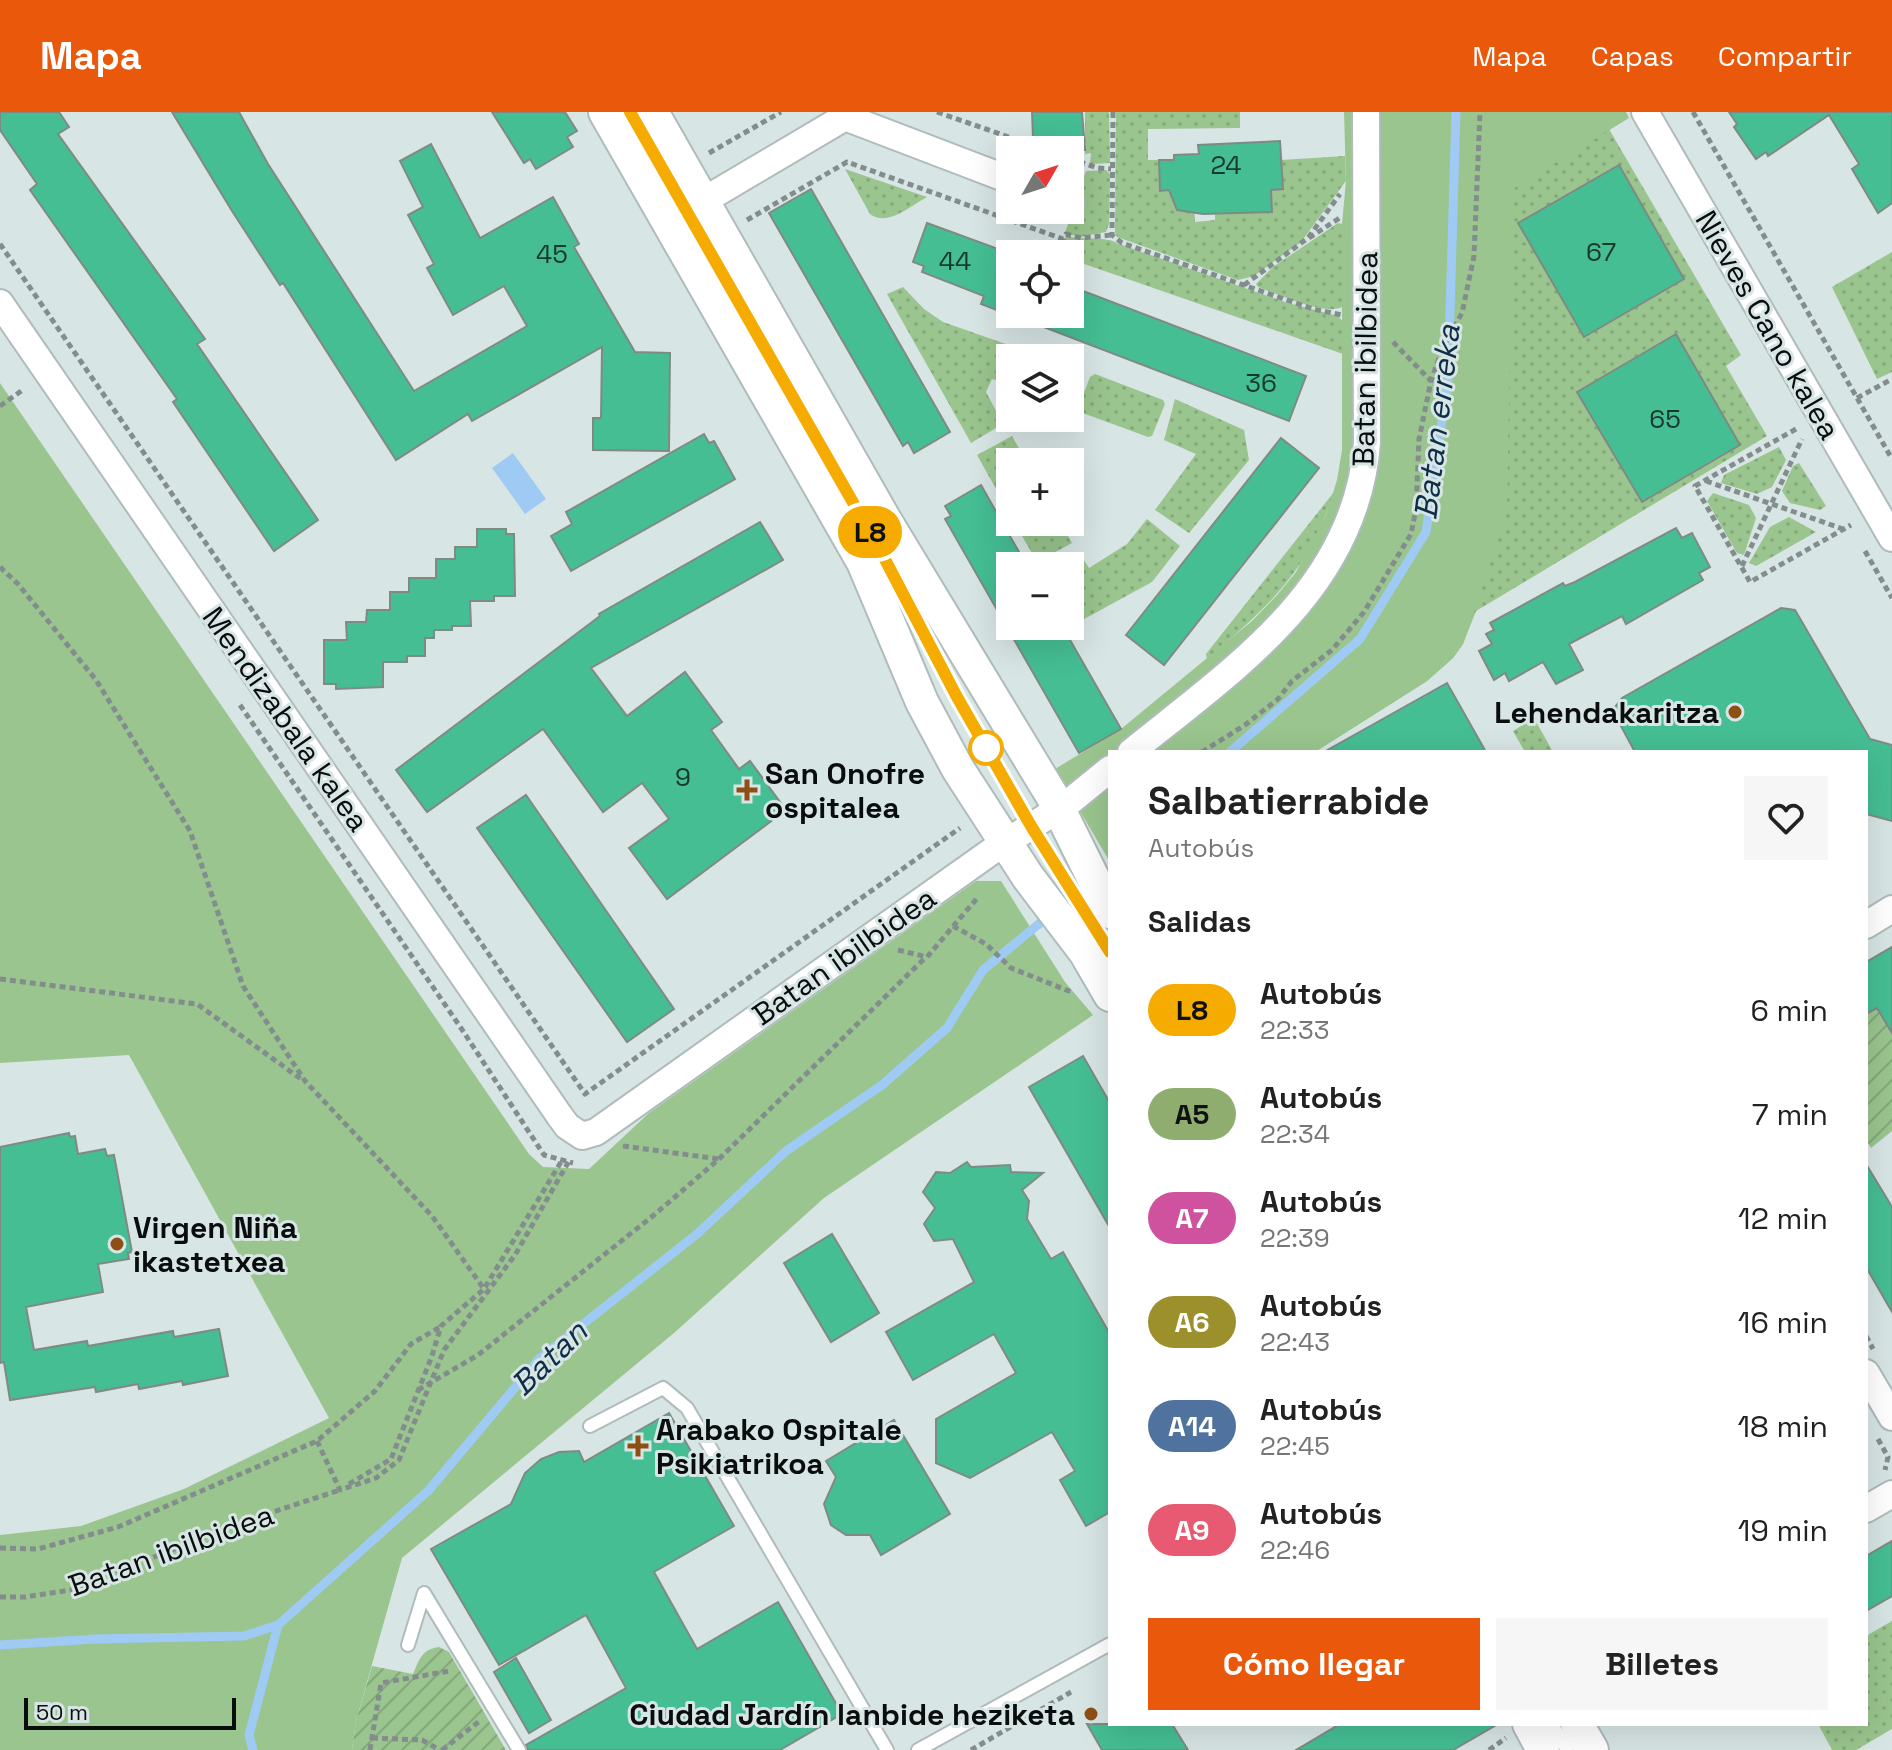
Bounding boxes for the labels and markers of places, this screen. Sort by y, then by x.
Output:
place label: Lehendakaritza [1494,693,1719,732]
marker: Lehendakaritza [1726,703,1744,721]
unlabelled marker [969,731,1003,765]
place label: San Onofre ospitalea [765,754,925,827]
marker: San Onofre ospitalea [736,779,758,801]
place label: Virgen Niña ikastetxea [133,1208,297,1281]
marker: Virgen Niña ikastetxea [108,1235,126,1253]
place label: Arabako Ospitale Psikiatrikoa [656,1410,902,1483]
marker: Arabako Ospitale Psikiatrikoa [627,1435,649,1457]
place label: Ciudad Jardín lanbide heziketa [629,1695,1075,1734]
marker: Ciudad Jardín lanbide heziketa [1082,1705,1100,1723]

